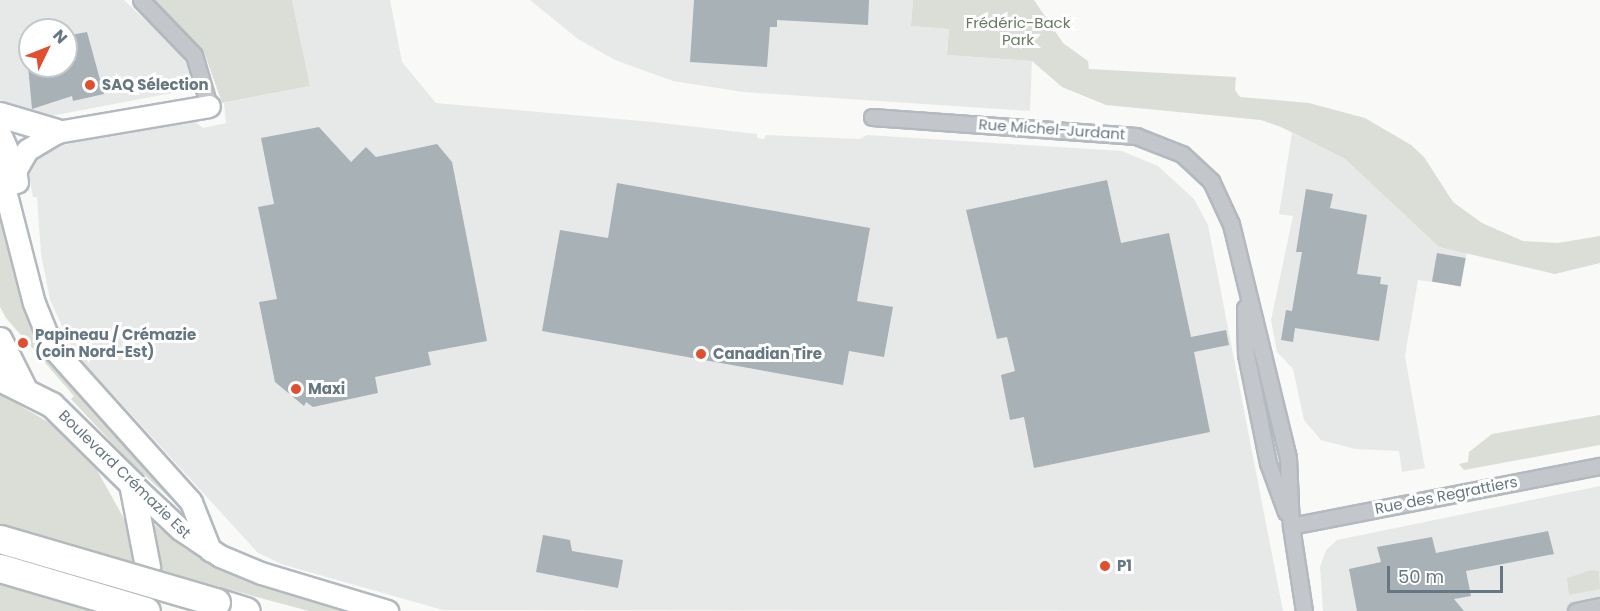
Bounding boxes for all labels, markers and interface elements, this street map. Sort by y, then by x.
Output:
park label: Frédéric-Back Park [966,13,1070,48]
north arrow [18,18,78,78]
text: N [48,24,73,49]
place label: SAQ Sélection [102,76,209,94]
marker: SAQ Sélection [83,78,97,92]
street label: Rue Michel-Jurdant [978,115,1126,143]
place label: Papineau / Crémazie (coin Nord-Est) [35,325,196,360]
marker: Papineau / Crémazie (coin Nord-Est) [16,336,30,350]
place label: Canadian Tire [713,345,822,363]
marker: Canadian Tire [694,347,708,361]
place label: Maxi [308,380,345,398]
marker: Maxi [289,382,303,396]
street label: Boulevard Crémazie Est [55,406,195,542]
street label: Rue des Regrattiers [1373,472,1519,518]
scale bar [1390,554,1506,592]
place label: P1 [1117,557,1132,575]
marker: P1 [1098,559,1112,573]
text: 50 m [1398,564,1444,589]

